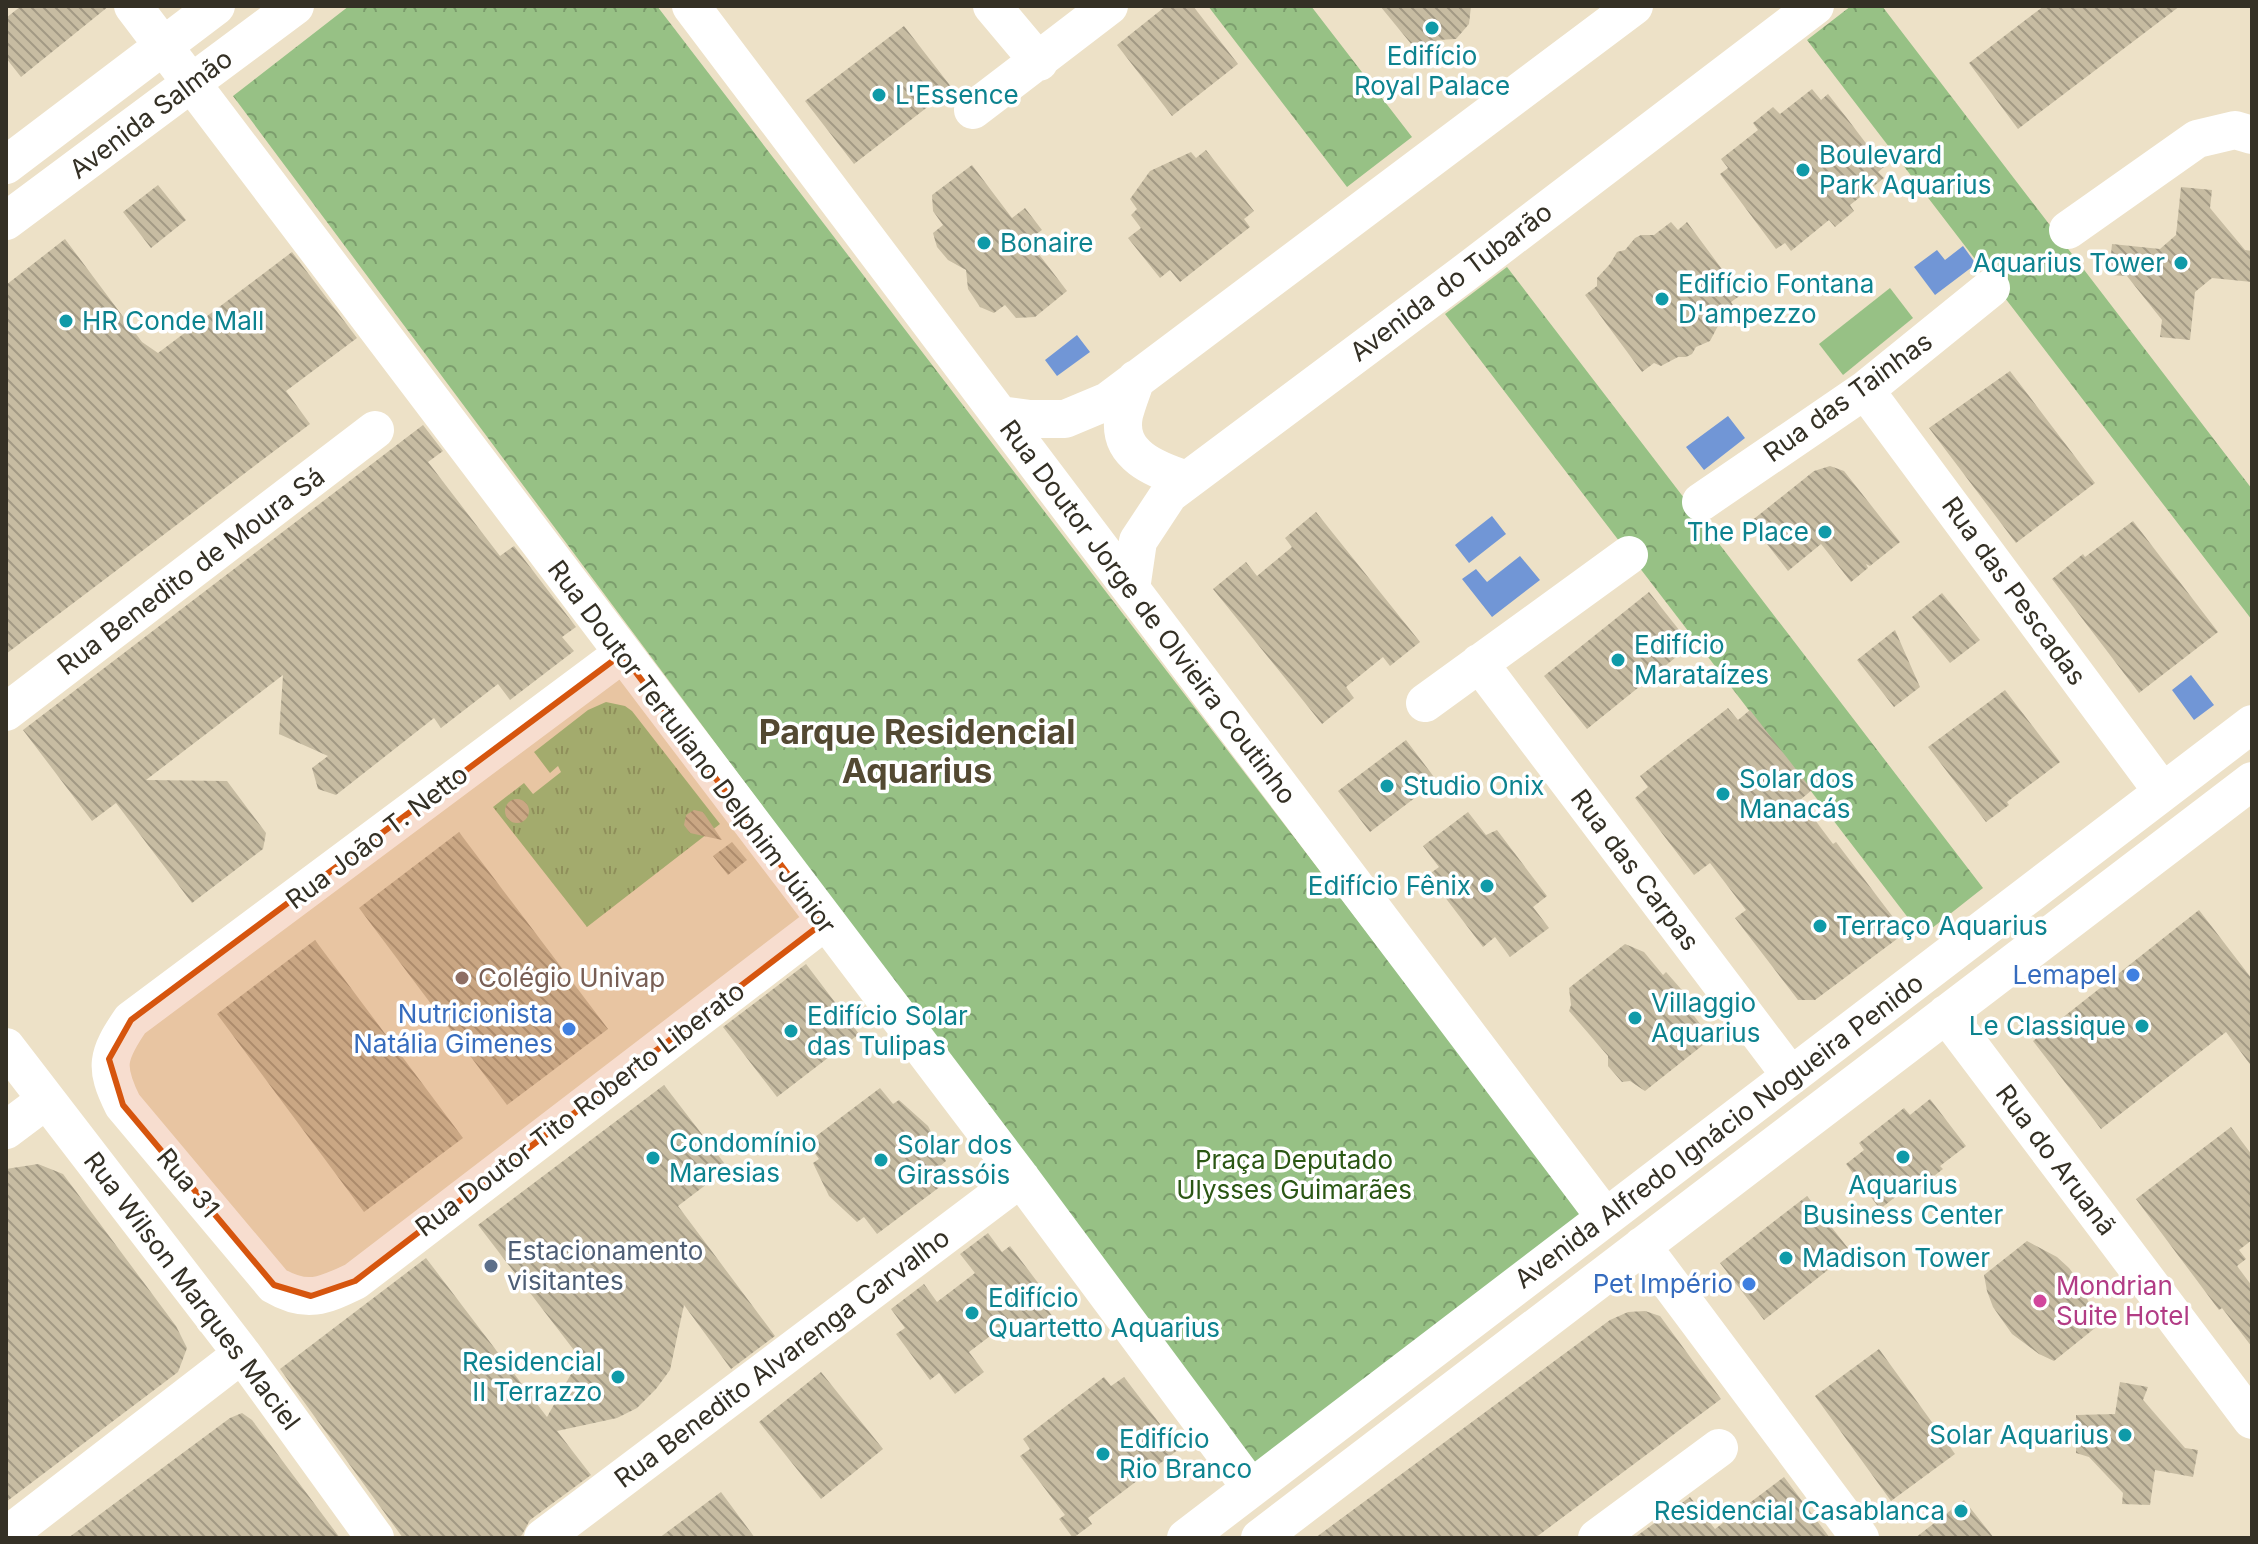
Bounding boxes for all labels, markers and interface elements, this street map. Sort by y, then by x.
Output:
marker: Edifício Royal Palace [1423,19,1441,37]
place label: Edifício Royal Palace [1354,40,1510,101]
street label: Avenida Salmão [63,42,238,185]
place label: L'Essence [895,79,1019,110]
marker: L'Essence [870,86,888,104]
place label: Boulevard Park Aquarius [1819,139,1991,200]
marker: Boulevard Park Aquarius [1794,161,1812,179]
street label: Avenida do Tubarão [1344,196,1558,368]
place label: Bonaire [1000,227,1093,258]
marker: Bonaire [975,234,993,252]
place label: Aquarius Tower [1973,247,2165,278]
marker: Aquarius Tower [2172,254,2190,272]
place label: Edifício Fontana D'ampezzo [1678,268,1874,329]
marker: Edifício Fontana D'ampezzo [1653,290,1671,308]
place label: HR Conde Mall [82,305,264,336]
marker: HR Conde Mall [57,312,75,330]
street label: Rua das Tainhas [1758,325,1938,468]
street label: Rua Doutor Jorge de Olvieira Coutinho [994,414,1303,810]
street label: Rua Benedito de Moura Sá [51,460,330,681]
street label: Rua das Pescadas [1936,491,2093,691]
place label: The Place [1687,516,1809,547]
marker: The Place [1816,523,1834,541]
street label: Rua Doutor Tertuliano Delphim Júnior [542,554,843,940]
place label: Edifício Marataízes [1634,629,1769,690]
marker: Edifício Marataízes [1609,651,1627,669]
district label: Parque Residencial Aquarius [759,711,1075,791]
street label: Rua João T. Netto [280,758,474,915]
place label: Solar dos Manacás [1739,763,1855,824]
place label: Studio Onix [1403,770,1544,801]
marker: Studio Onix [1378,777,1396,795]
street label: Rua das Carpas [1565,783,1706,956]
marker: Solar dos Manacás [1714,785,1732,803]
place label: Edifício Fênix [1308,870,1471,901]
marker: Edifício Fênix [1478,877,1496,895]
place label: Terraço Aquarius [1836,910,2048,941]
marker: Terraço Aquarius [1811,917,1829,935]
place label: Lemapel [2012,959,2117,990]
place label: Colégio Univap [478,962,665,993]
marker: Lemapel [2124,966,2142,984]
street label: Avenida Alfredo Ignácio Nogueira Penido [1508,967,1929,1294]
marker: Colégio Univap [453,969,471,987]
street label: Rua Doutor Tito Roberto Liberato [409,975,750,1242]
place label: Villaggio Aquarius [1651,987,1760,1048]
place label: Nutricionista Natália Gimenes [353,998,553,1059]
place label: Edifício Solar das Tulipas [807,1000,968,1061]
marker: Villaggio Aquarius [1626,1009,1644,1027]
place label: Le Classique [1969,1010,2126,1041]
marker: Le Classique [2133,1017,2151,1035]
marker: Nutricionista Natália Gimenes [560,1020,578,1038]
marker: Edifício Solar das Tulipas [782,1022,800,1040]
street label: Rua do Aruanã [1990,1078,2123,1241]
place label: Condomínio Maresias [669,1127,817,1188]
place label: Solar dos Girassóis [897,1129,1013,1190]
street label: Rua 31 [151,1142,226,1224]
park label: Praça Deputado Ulysses Guimarães [1176,1144,1412,1205]
street label: Rua Wilson Marques Maciel [78,1146,307,1436]
marker: Aquarius Business Center [1894,1148,1912,1166]
marker: Condomínio Maresias [644,1149,662,1167]
marker: Solar dos Girassóis [872,1151,890,1169]
place label: Aquarius Business Center [1803,1169,2003,1230]
street label: Rua Benedito Alvarenga Carvalho [608,1221,955,1494]
place label: Estacionamento visitantes [507,1235,703,1296]
place label: Madison Tower [1802,1242,1990,1273]
marker: Madison Tower [1777,1249,1795,1267]
marker: Estacionamento visitantes [482,1257,500,1275]
place label: Pet Império [1593,1268,1733,1299]
place label: Mondrian Suite Hotel [2056,1270,2190,1331]
marker: Pet Império [1740,1275,1758,1293]
place label: Edifício Quartetto Aquarius [988,1282,1220,1343]
marker: Mondrian Suite Hotel [2031,1292,2049,1310]
marker: Edifício Quartetto Aquarius [963,1304,981,1322]
place label: Residencial II Terrazzo [462,1346,602,1407]
marker: Residencial II Terrazzo [609,1368,627,1386]
place label: Solar Aquarius [1929,1419,2109,1450]
place label: Edifício Rio Branco [1119,1423,1252,1484]
marker: Solar Aquarius [2116,1426,2134,1444]
marker: Edifício Rio Branco [1094,1445,1112,1463]
place label: Residencial Casablanca [1654,1495,1945,1526]
marker: Residencial Casablanca [1952,1502,1970,1520]

